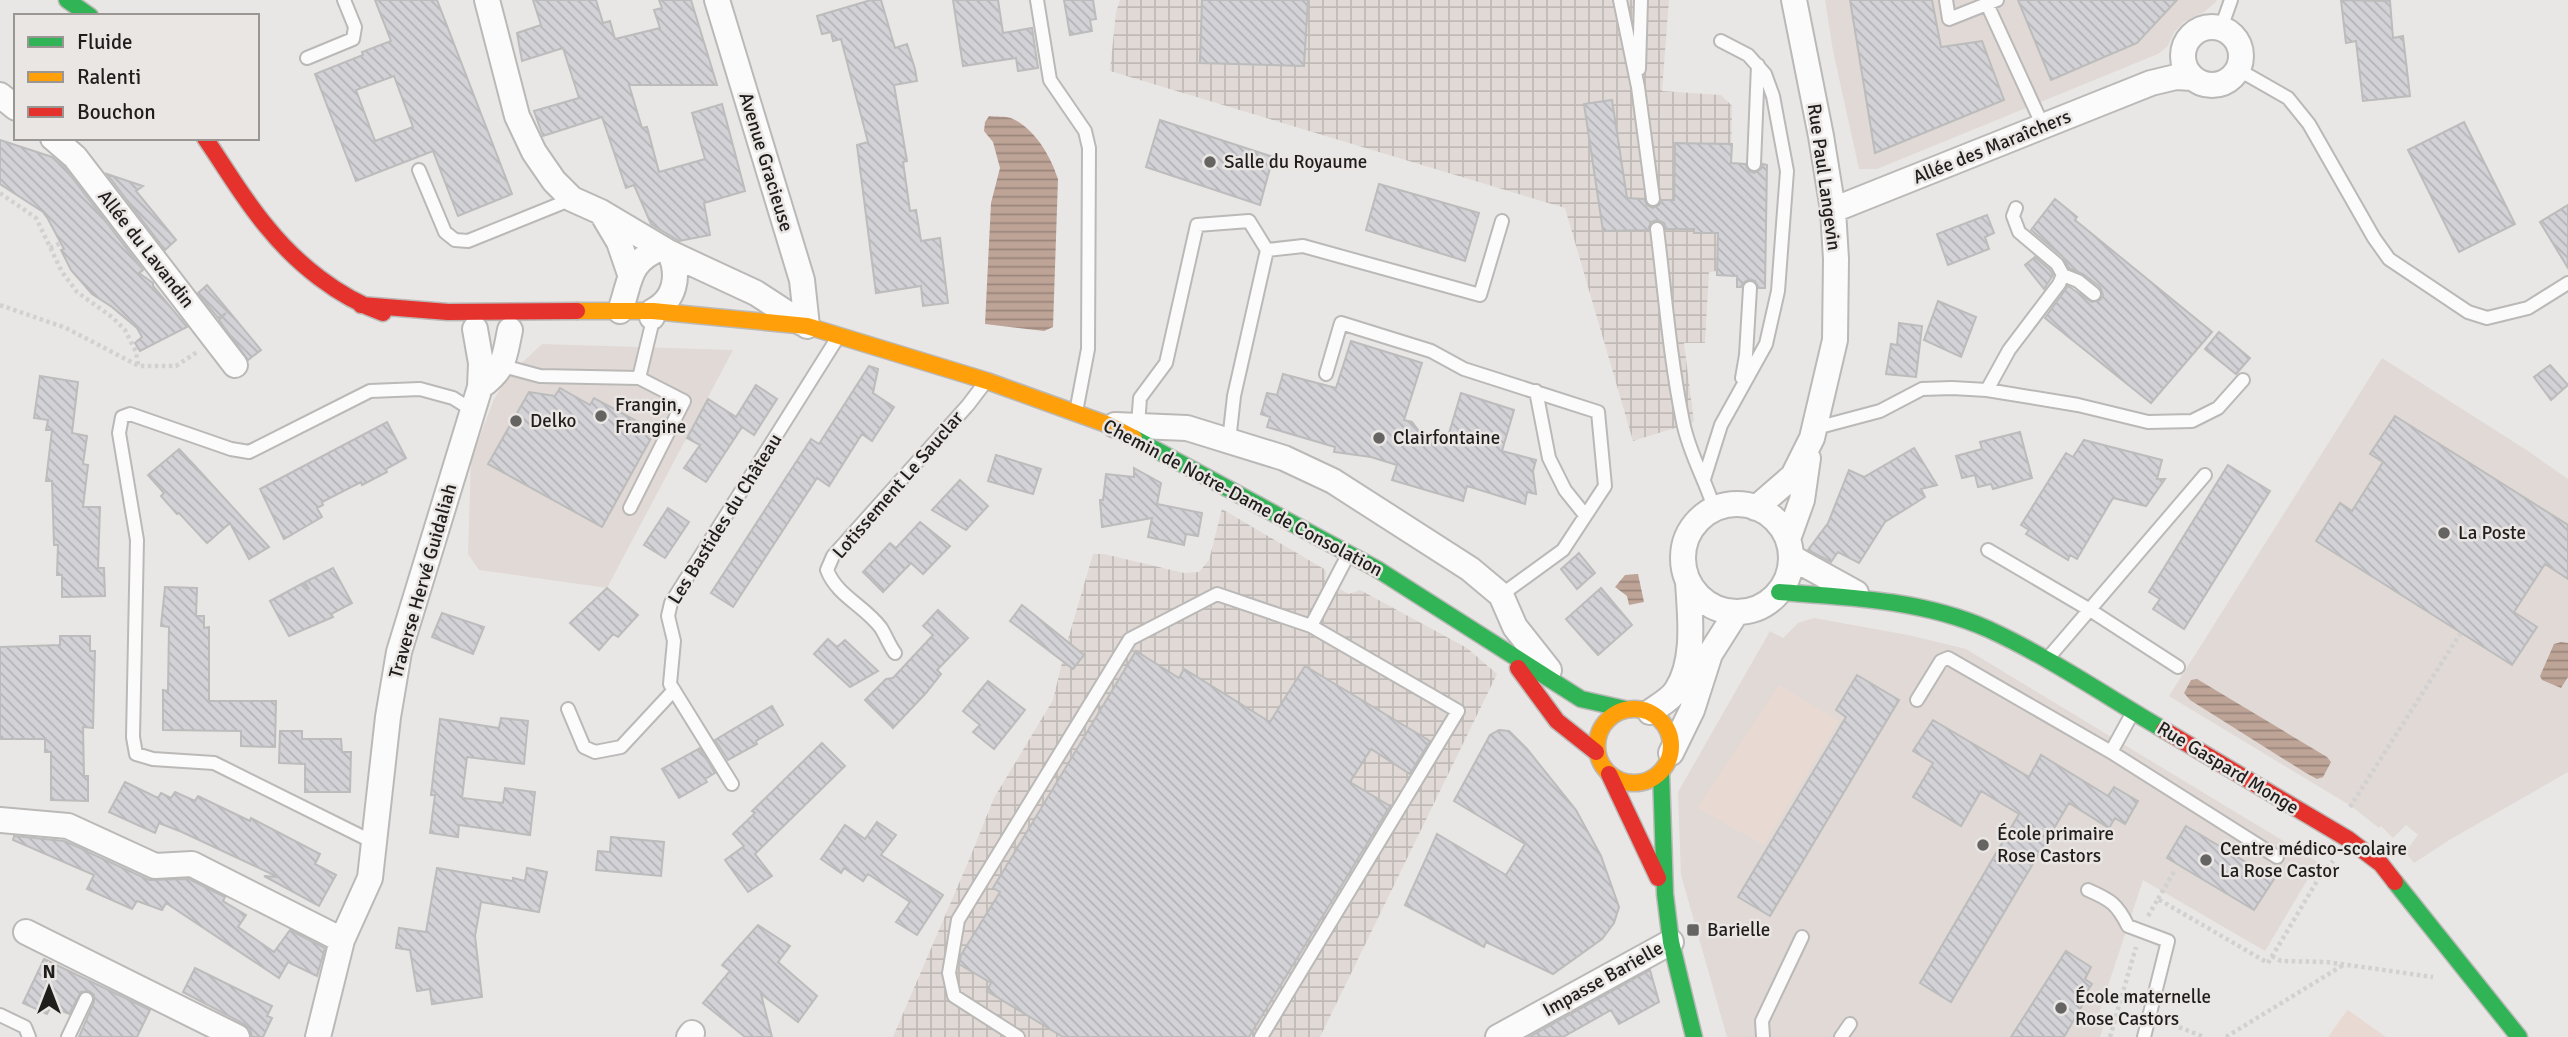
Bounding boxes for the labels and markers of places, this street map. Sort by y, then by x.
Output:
place label: Salle du Royaume [1224,150,1367,174]
marker: Salle du Royaume [1202,154,1218,170]
place label: Frangin, Frangine [615,393,686,439]
marker: Frangin, Frangine [593,408,609,424]
place label: Delko [530,409,577,433]
marker: Delko [508,413,524,429]
place label: Clairfontaine [1393,426,1500,450]
marker: Clairfontaine [1371,430,1387,446]
place label: La Poste [2458,521,2526,545]
marker: La Poste [2436,525,2452,541]
place label: École primaire Rose Castors [1997,822,2114,868]
marker: École primaire Rose Castors [1975,837,1991,853]
place label: Centre médico-scolaire La Rose Castor [2220,837,2407,883]
marker: Centre médico-scolaire La Rose Castor [2198,852,2214,868]
place label: Barielle [1707,918,1770,942]
marker: Barielle [1685,922,1701,938]
place label: École maternelle Rose Castors [2075,985,2211,1031]
marker: École maternelle Rose Castors [2053,1000,2069,1016]

